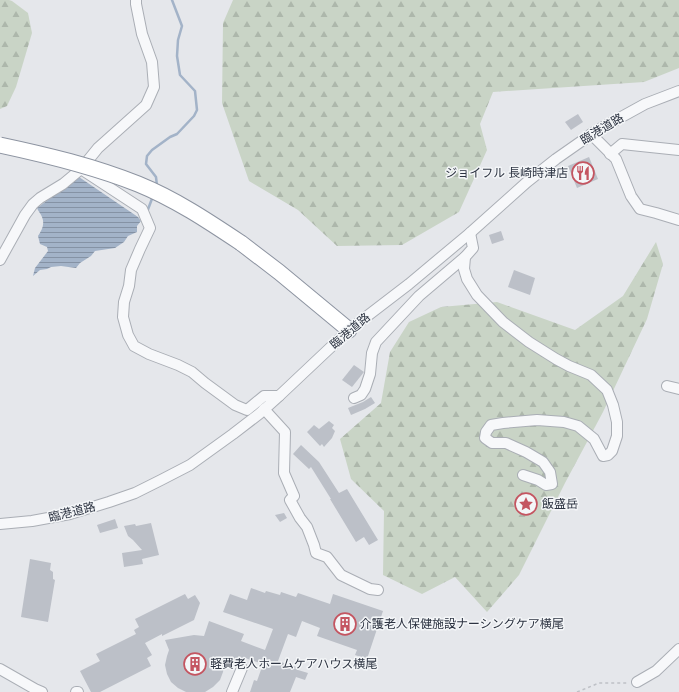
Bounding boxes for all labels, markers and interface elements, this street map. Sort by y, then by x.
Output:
street label: 臨港道路 [578,111,626,147]
restaurant icon: ジョイフル 長崎時津店 [570,160,596,186]
place label: ジョイフル 長崎時津店 [445,166,568,180]
street label: 臨港道路 [327,310,373,352]
place icon: 飯盛岳 [513,491,539,517]
place label: 飯盛岳 [542,497,578,511]
street label: 臨港道路 [47,499,97,525]
building icon: 介護老人保健施設ナーシングケア横尾 [332,611,358,637]
place label: 介護老人保健施設ナーシングケア横尾 [360,617,564,631]
building icon: 軽費老人ホームケアハウス横尾 [182,651,208,677]
place label: 軽費老人ホームケアハウス横尾 [210,657,377,671]

